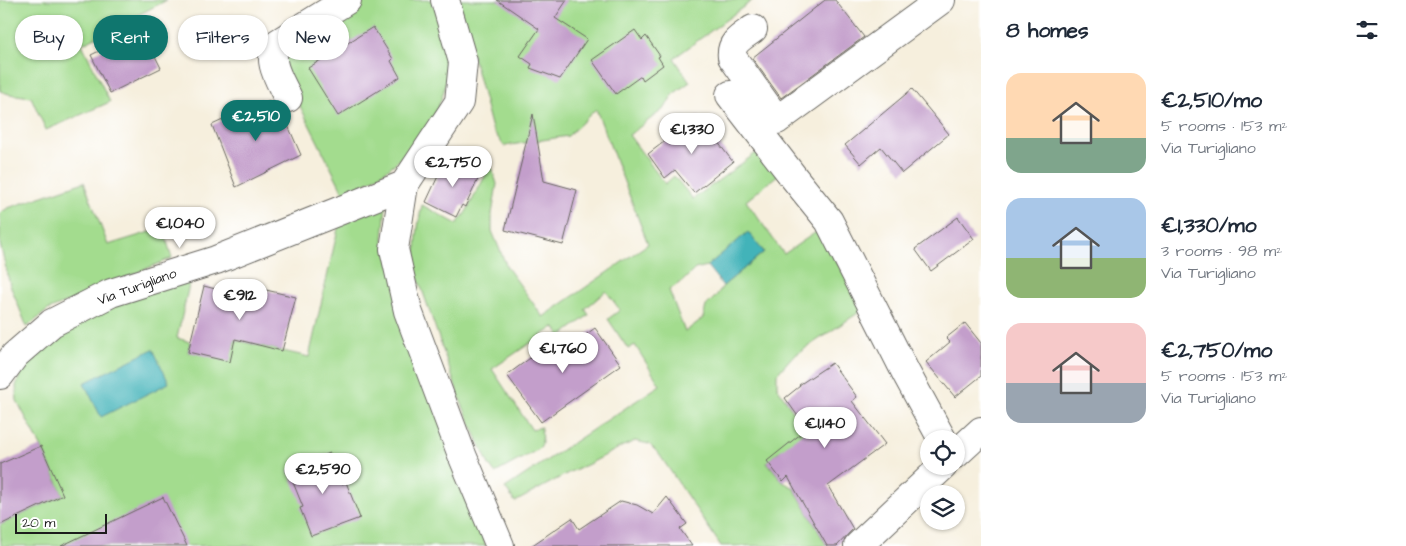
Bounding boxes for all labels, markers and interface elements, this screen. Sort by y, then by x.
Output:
chip: Buy [15,15,83,60]
chip: Rent [93,15,168,60]
chip: Filters [178,15,268,60]
chip: New [278,15,349,60]
text: 8 homes [1006,16,1088,45]
icon: filters [1353,16,1381,44]
text: €2,510/mo [1161,86,1262,115]
icon: home [1046,93,1106,153]
pin: €2,510 [215,100,297,142]
text: €2,510 [232,105,280,127]
pin: €1,330 [651,112,733,155]
text: 5 rooms · 153 m² [1161,115,1287,137]
text: €1,330 [670,118,714,140]
text: Via Turigliano [1161,137,1256,159]
pin: €2,750 [412,146,494,188]
text: €2,750 [425,151,481,173]
pin: €1,040 [139,206,221,249]
text: €1,330/mo [1161,211,1256,240]
text: €1,040 [156,212,204,234]
icon: home [1046,218,1106,278]
text: 3 rooms · 98 m² [1161,240,1282,262]
text: Via Turigliano [1161,262,1256,284]
street label: Via Turigliano [95,263,179,311]
pin: €912 [210,278,270,321]
text: €912 [223,284,257,306]
pin: €1,760 [522,332,604,374]
text: €2,750/mo [1161,336,1272,365]
text: €1,760 [539,337,587,359]
icon: home [1046,343,1106,403]
text: 5 rooms · 153 m² [1161,365,1287,387]
text: Via Turigliano [1161,387,1256,409]
pin: €1,140 [784,406,866,449]
text: €1,140 [805,412,845,434]
map controls [920,430,965,530]
button: locate [920,430,965,475]
pin: €2,590 [282,452,364,495]
text: €2,590 [295,458,351,480]
button: layers [920,485,965,530]
scale bar [15,511,108,534]
text: 20 m [22,513,55,533]

